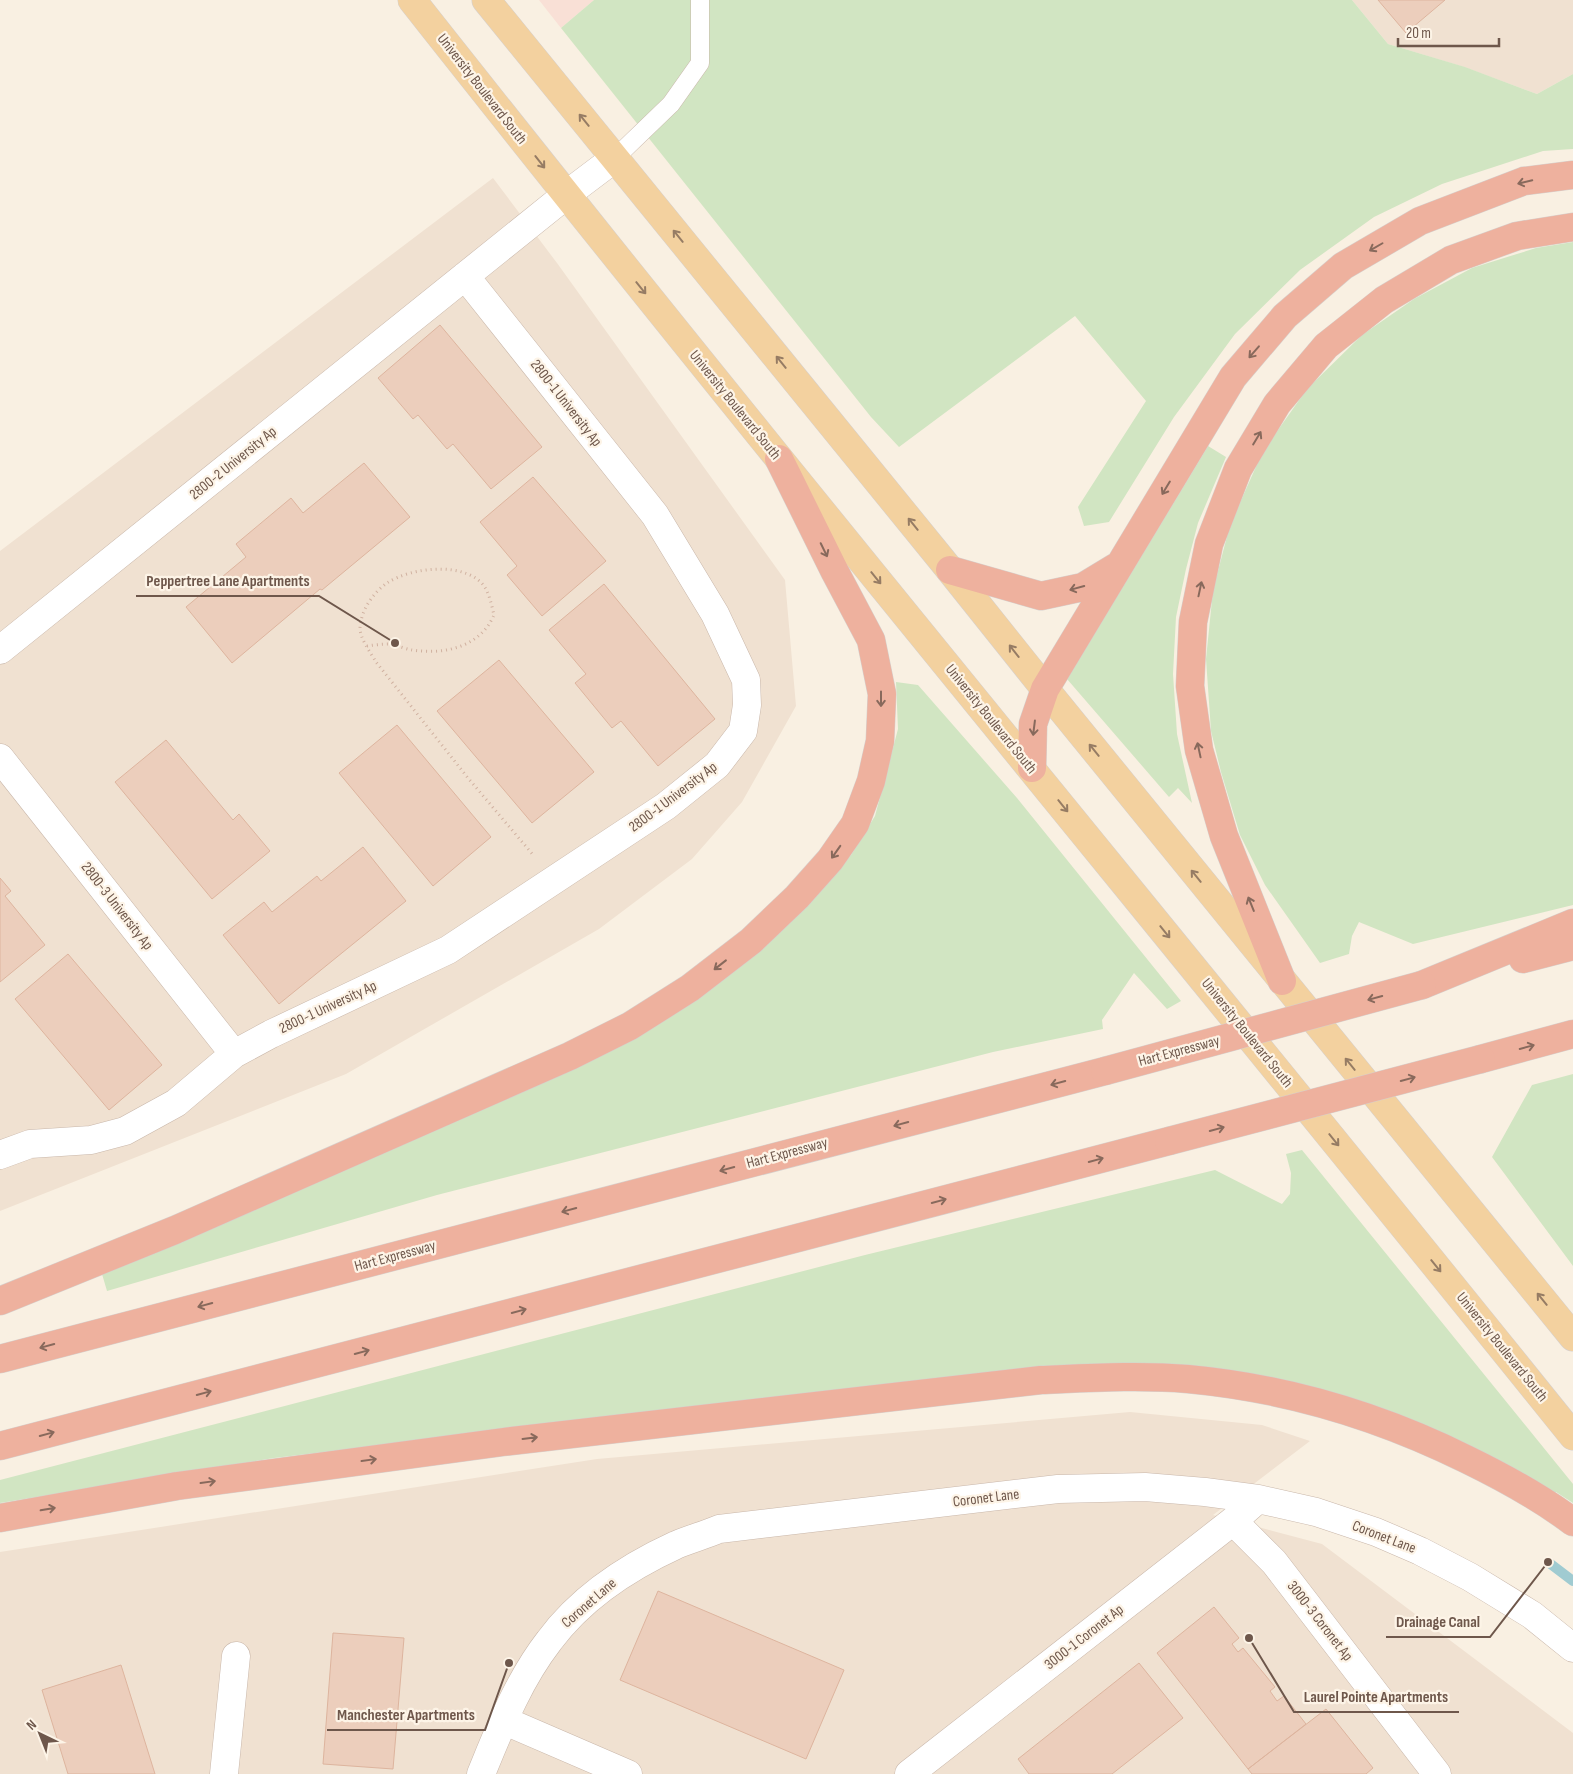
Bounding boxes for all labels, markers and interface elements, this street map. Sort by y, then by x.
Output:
scale bar [1398,15,1499,47]
text: 20 m [1406,24,1431,43]
street label: University Boulevard South [433,30,531,148]
one-way arrow [579,114,590,127]
one-way arrow [534,155,545,168]
one-way arrow [1517,178,1533,187]
one-way arrow [673,230,684,243]
one-way arrow [1370,242,1384,252]
one-way arrow [636,282,647,295]
one-way arrow [1249,345,1260,358]
street label: University Boulevard South [685,346,785,464]
street label: 2800-1 University Ap [526,356,606,450]
one-way arrow [775,356,786,369]
street label: 2800-2 University Ap [186,422,280,504]
one-way arrow [1252,431,1262,445]
one-way arrow [1160,480,1170,494]
one-way arrow [907,518,918,531]
one-way arrow [819,542,829,557]
callout: Peppertree Lane Apartments [136,565,319,596]
one-way arrow [871,571,882,584]
text: Peppertree Lane Apartments [146,572,310,591]
one-way arrow [1196,581,1205,597]
one-way arrow [1069,583,1085,593]
one-way arrow [1009,645,1020,658]
street label: University Boulevard South [941,660,1041,778]
one-way arrow [876,691,886,707]
one-way arrow [1029,719,1039,735]
one-way arrow [1194,742,1204,758]
one-way arrow [1088,743,1099,756]
street label: 2800-1 University Ap [625,758,721,836]
one-way arrow [1057,799,1068,812]
one-way arrow [830,845,841,859]
street label: 2800-3 University Ap [77,858,157,954]
one-way arrow [1191,869,1202,882]
one-way arrow [1246,896,1255,912]
one-way arrow [1160,925,1171,938]
one-way arrow [714,960,727,971]
street label: University Boulevard South [1197,974,1297,1092]
street label: 2800-1 University Ap [276,976,380,1038]
one-way arrow [1368,994,1384,1003]
street label: Hart Expressway [1136,1031,1222,1071]
one-way arrow [1519,1042,1535,1051]
one-way arrow [1345,1058,1356,1071]
one-way arrow [1399,1073,1415,1083]
one-way arrow [1050,1079,1066,1088]
one-way arrow [893,1120,909,1129]
one-way arrow [1208,1123,1224,1133]
street label: Hart Expressway [744,1133,830,1173]
one-way arrow [1328,1133,1339,1146]
one-way arrow [1087,1155,1103,1164]
one-way arrow [719,1165,735,1174]
one-way arrow [930,1196,946,1205]
one-way arrow [562,1206,578,1215]
street label: Hart Expressway [352,1236,438,1276]
one-way arrow [1430,1259,1441,1272]
street label: University Boulevard South [1452,1288,1552,1406]
one-way arrow [1537,1293,1548,1306]
one-way arrow [197,1301,213,1310]
one-way arrow [510,1305,526,1315]
one-way arrow [40,1342,56,1351]
one-way arrow [353,1346,369,1356]
one-way arrow [196,1388,212,1397]
one-way arrow [39,1429,55,1438]
one-way arrow [522,1433,538,1443]
one-way arrow [361,1455,377,1465]
one-way arrow [200,1477,216,1487]
street label: Coronet Lane [952,1485,1020,1511]
one-way arrow [40,1504,56,1514]
street label: Coronet Lane [1349,1516,1419,1558]
street label: Coronet Lane [558,1574,620,1632]
street label: 3000-3 Coronet Ap [1283,1577,1357,1665]
street label: 3000-1 Coronet Ap [1041,1600,1127,1674]
callout: Drainage Canal [1386,1606,1490,1637]
text: Drainage Canal [1396,1613,1480,1632]
callout: Laurel Pointe Apartments [1294,1681,1459,1712]
text: Laurel Pointe Apartments [1304,1688,1448,1707]
callout: Manchester Apartments [327,1699,485,1730]
text: Manchester Apartments [337,1706,475,1725]
north arrow [15,1709,65,1759]
text: N [23,1716,40,1734]

